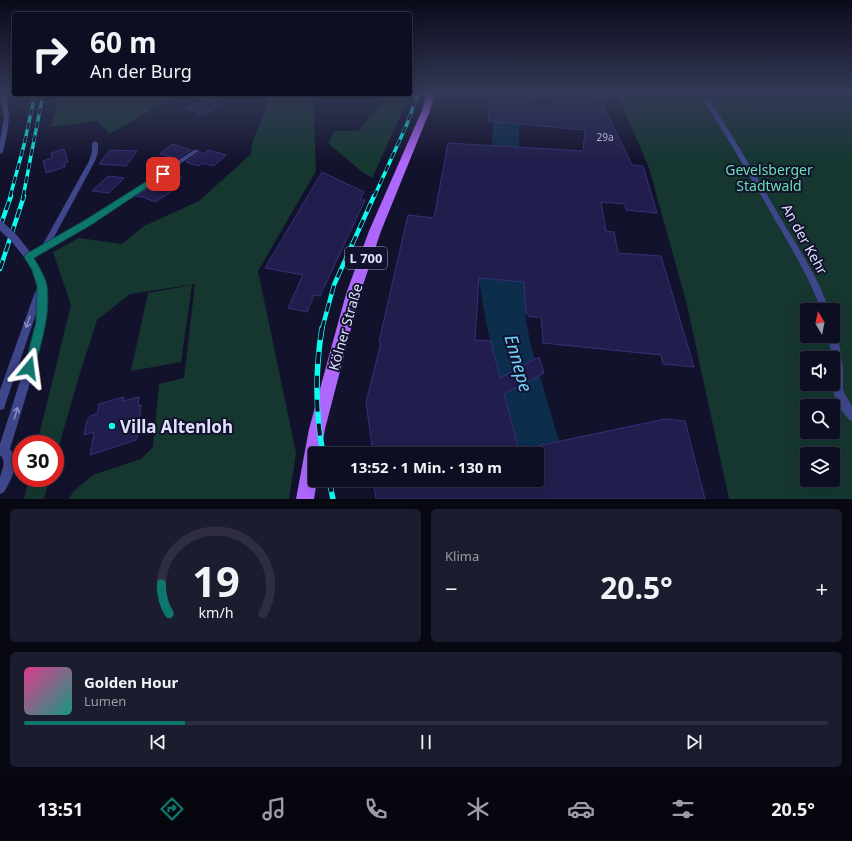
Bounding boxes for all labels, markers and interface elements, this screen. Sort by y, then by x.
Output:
text: 60 m [90,23,157,61]
icon: right [24,28,76,80]
text: An der Burg [90,59,192,83]
house number: 29a [596,130,614,144]
pin [146,157,180,191]
park label: Gevelsberger Stadtwald [725,160,813,195]
icon: arrive [152,163,174,185]
street label: An der Kehr [778,200,832,278]
road number: L 700 [345,247,387,269]
street label: Kölner Straße [324,281,367,373]
north arrow [800,303,840,343]
map controls [800,303,840,487]
one-way arrow [24,316,31,329]
water label: Ennepe [499,332,539,394]
position arrow [8,347,50,389]
button: sound [800,351,840,391]
button: search [800,399,840,439]
one-way arrow [13,407,20,420]
place label: Villa Altenloh [120,415,233,438]
marker: Villa Altenloh [107,421,117,431]
speed limit sign: 30 [12,435,64,487]
button: layers [800,447,840,487]
text: 13:52 · 1 Min. · 130 m [350,457,502,477]
text: Klima [445,547,479,565]
text: 19 [192,552,239,608]
text: 20.5° [600,567,673,608]
text: − [445,573,458,603]
text: + [815,573,828,603]
text: km/h [198,602,233,621]
text: Golden Hour [84,672,178,692]
text: Lumen [84,692,126,710]
icon: previous [147,731,169,753]
icon: pause [415,731,437,753]
icon: next [683,731,705,753]
icon: directions [158,795,186,823]
icon: music [260,795,288,823]
icon: phone [362,795,390,823]
icon: climate [464,795,492,823]
icon: car [567,795,595,823]
icon: filters [669,795,697,823]
text: 13:51 [37,797,83,821]
text: 20.5° [771,797,815,821]

